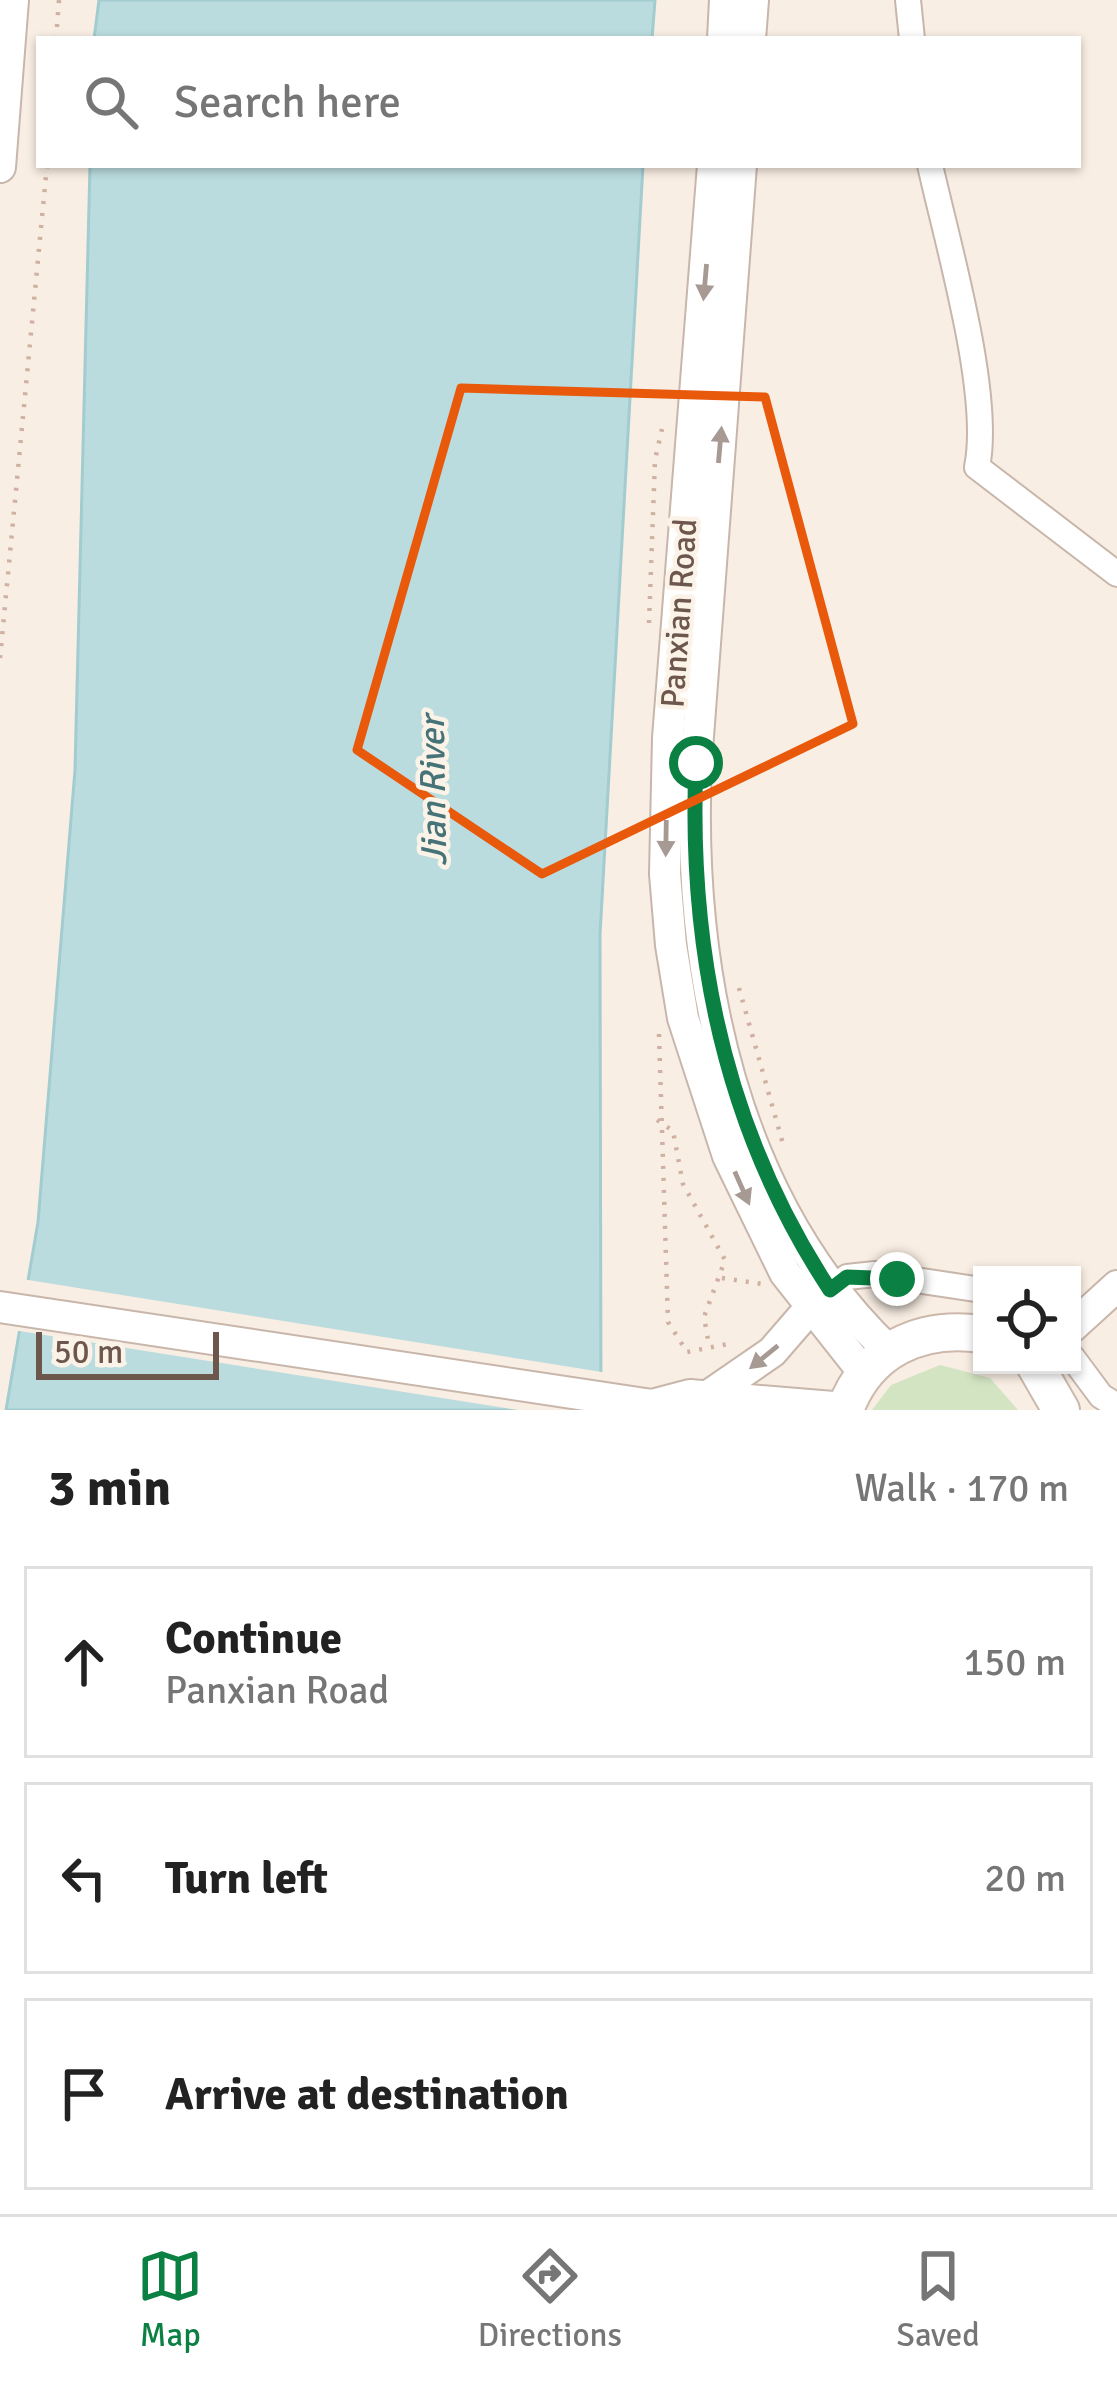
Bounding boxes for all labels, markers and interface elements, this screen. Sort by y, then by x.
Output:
search box [36,36,1081,168]
icon: search [78,69,144,135]
text: Search here [174,75,401,130]
one-way arrow [695,264,714,301]
one-way arrow [711,426,730,463]
street label: Panxian Road [652,517,707,709]
water label: Jian River [410,711,457,866]
route start [669,736,723,790]
one-way arrow [656,820,675,858]
one-way arrow [733,1171,753,1206]
route end [870,1252,924,1306]
map controls [973,1266,1081,1374]
button: locate [973,1266,1081,1374]
scale bar [36,1326,219,1379]
text: 50 m [54,1332,123,1373]
one-way arrow [749,1344,780,1369]
text: 3 min [48,1457,171,1520]
text: Walk · 170 m [855,1464,1069,1512]
text: Continue [165,1611,342,1666]
icon: ahead [51,1629,117,1695]
text: 150 m [963,1638,1066,1686]
text: Panxian Road [165,1666,389,1714]
icon: left [51,1845,117,1911]
text: Turn left [165,1851,328,1906]
text: 20 m [984,1854,1066,1902]
icon: arrive [51,2061,117,2127]
text: Arrive at destination [165,2067,569,2122]
tab: Map [137,2243,203,2356]
tab: Directions [478,2243,622,2356]
tab: Saved [897,2243,980,2356]

